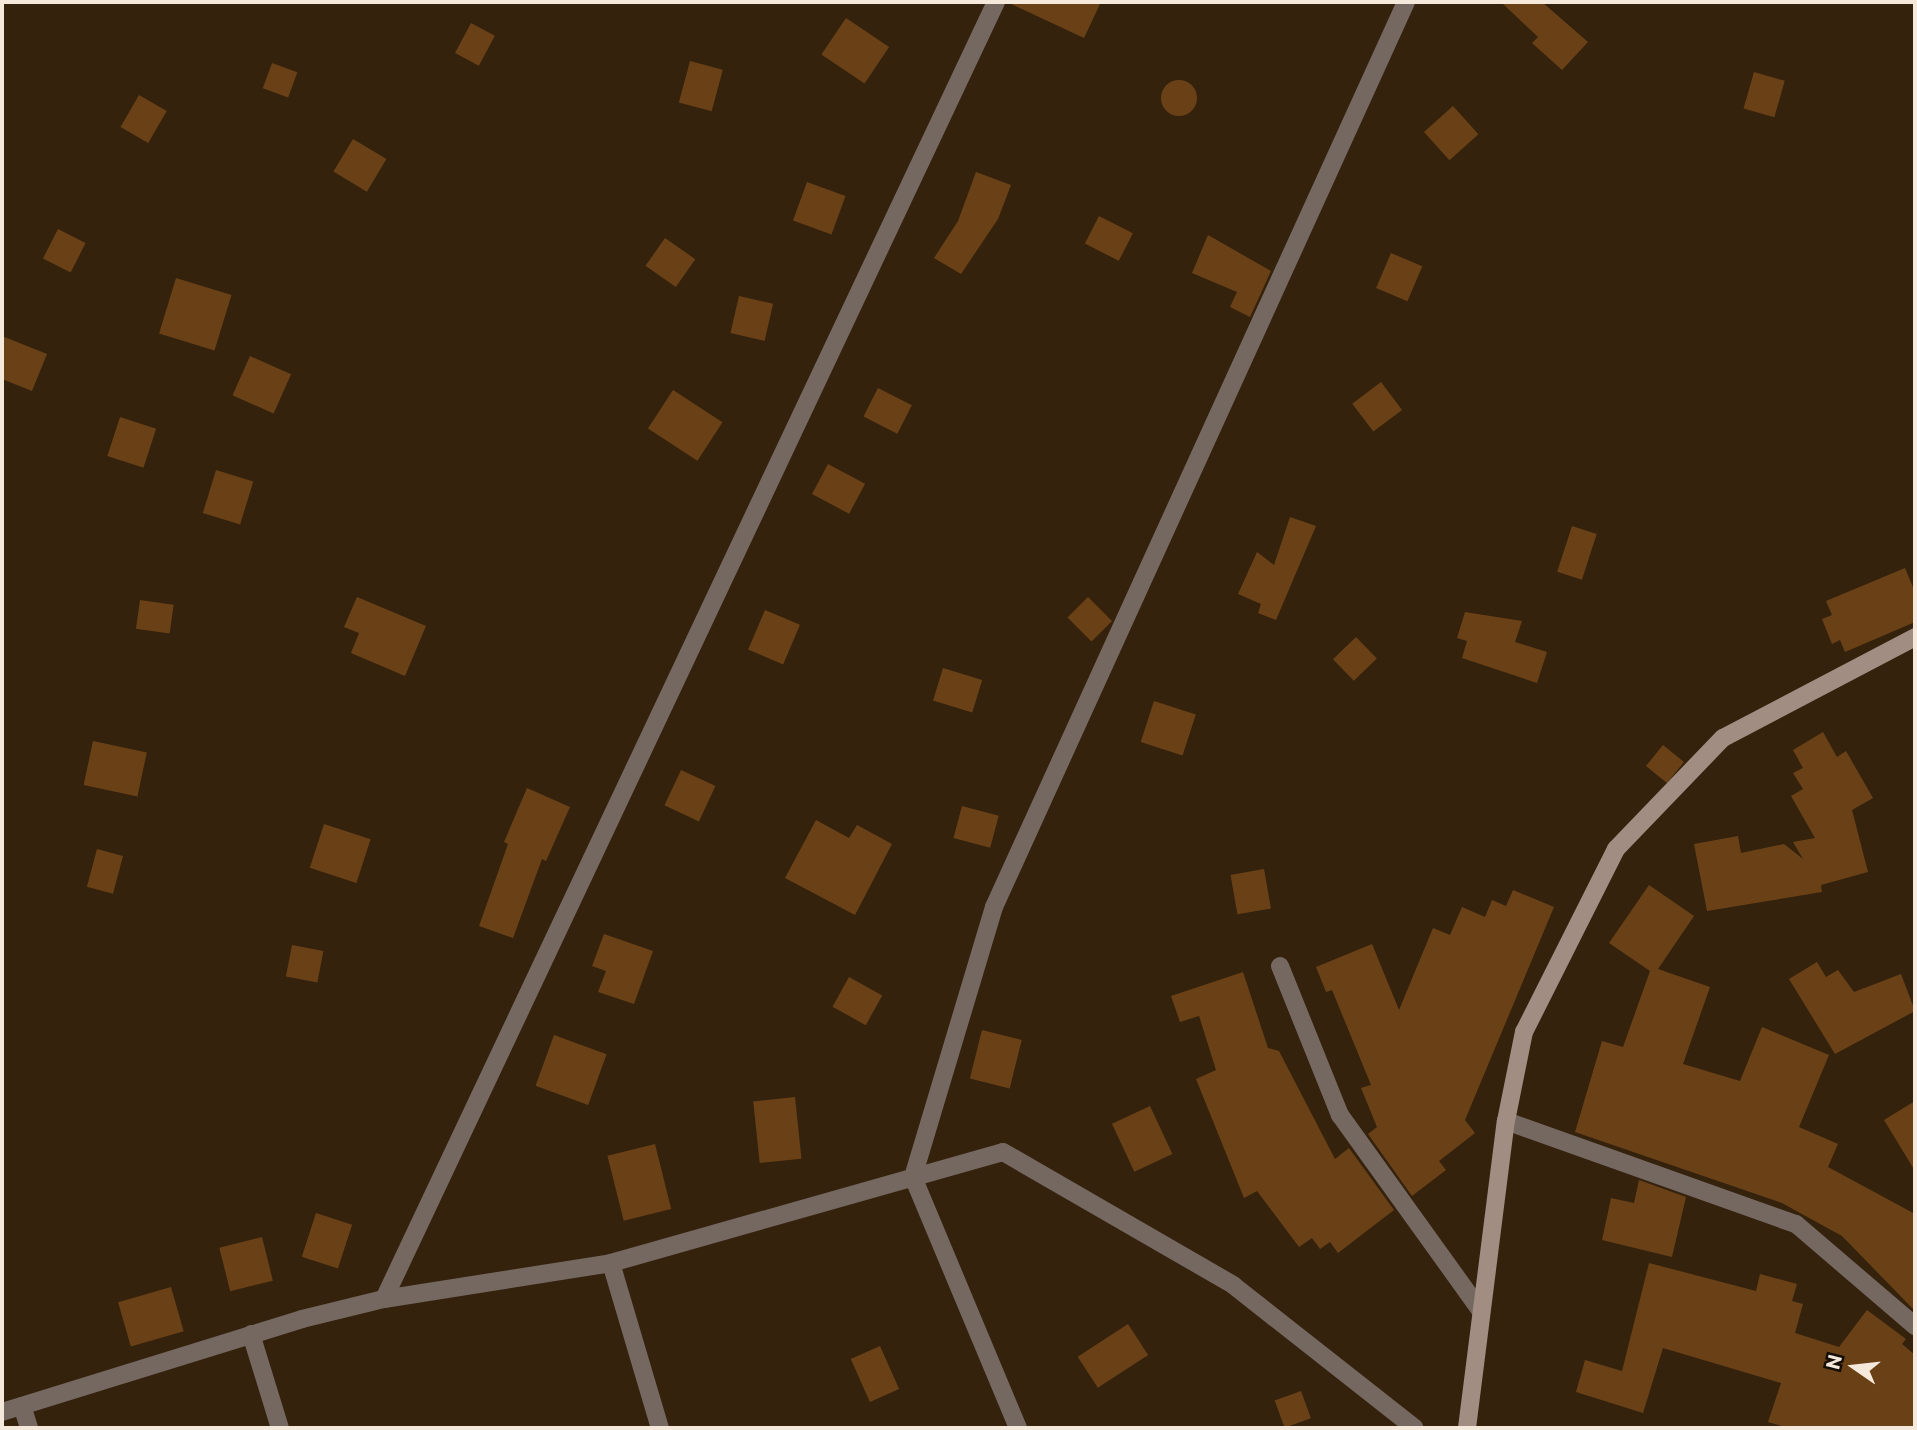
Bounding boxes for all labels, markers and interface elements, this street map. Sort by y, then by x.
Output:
north arrow [1819,1332,1889,1402]
text: N [1820,1352,1846,1372]

